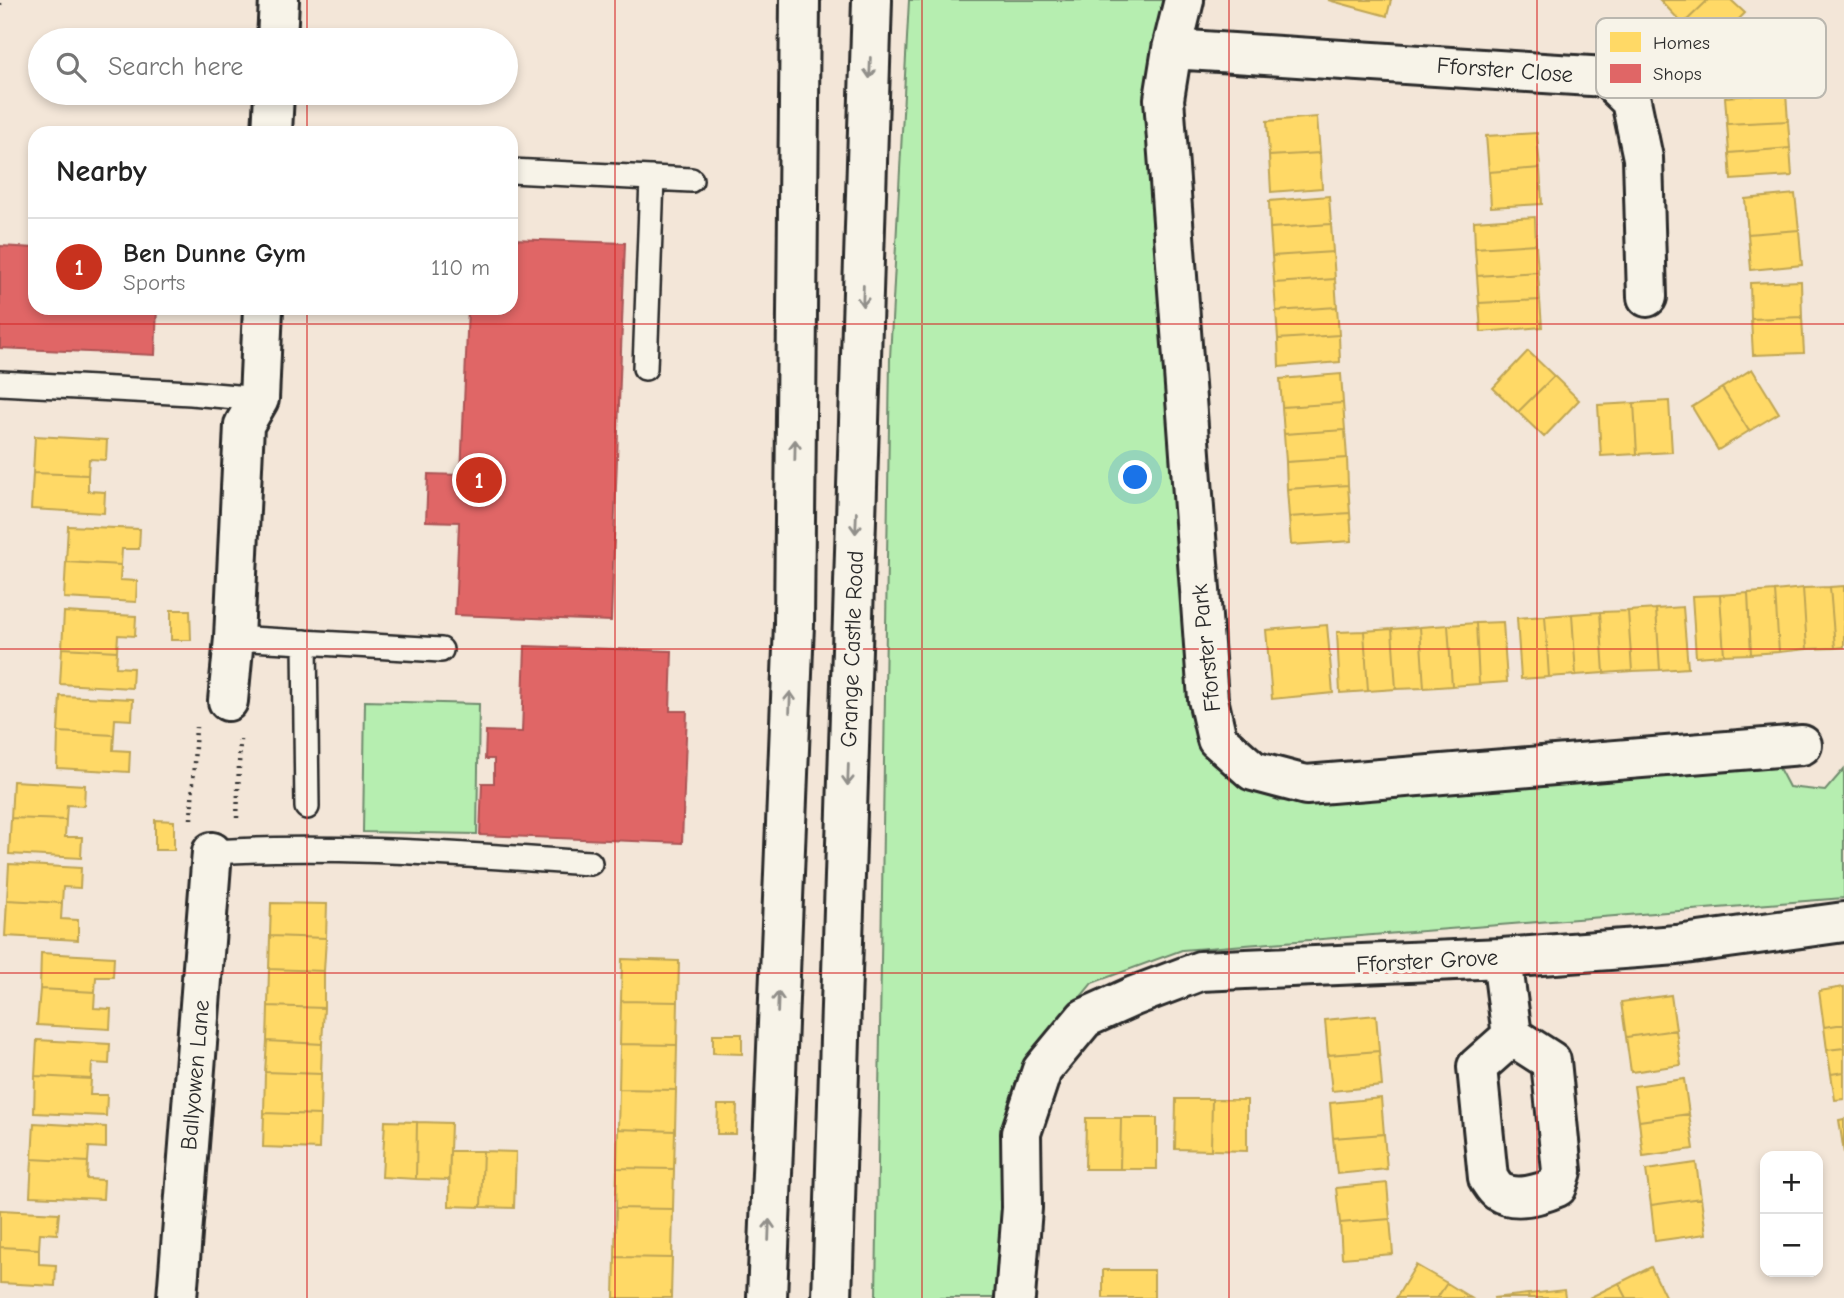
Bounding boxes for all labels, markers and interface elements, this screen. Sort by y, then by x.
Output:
legend [1596,18,1826,98]
search box [28,28,518,105]
text: Homes [1653,32,1710,54]
icon: search [52,48,90,86]
text: Search here [108,52,243,82]
street label: Fforster Close [1436,52,1574,88]
one-way arrow [863,56,877,79]
text: Shops [1653,63,1702,85]
text: Nearby [56,154,147,189]
text: Ben Dunne Gym [123,239,306,269]
text: 1 [74,254,84,281]
text: 110 m [431,254,490,281]
text: Sports [123,269,185,296]
one-way arrow [856,284,869,307]
one-way arrow [788,439,802,462]
pin: 1 [456,454,502,506]
your location [1118,460,1152,494]
one-way arrow [849,511,862,534]
street label: Grange Castle Road [835,550,869,748]
street label: Fforster Park [1186,583,1226,713]
one-way arrow [784,690,797,713]
one-way arrow [841,763,855,786]
street label: Fforster Grove [1355,944,1499,978]
one-way arrow [772,991,785,1014]
street label: Ballyowen Lane [175,999,215,1151]
map controls [1760,1151,1823,1277]
button: + [1760,1151,1823,1214]
button: − [1760,1214,1823,1277]
one-way arrow [763,1219,776,1242]

